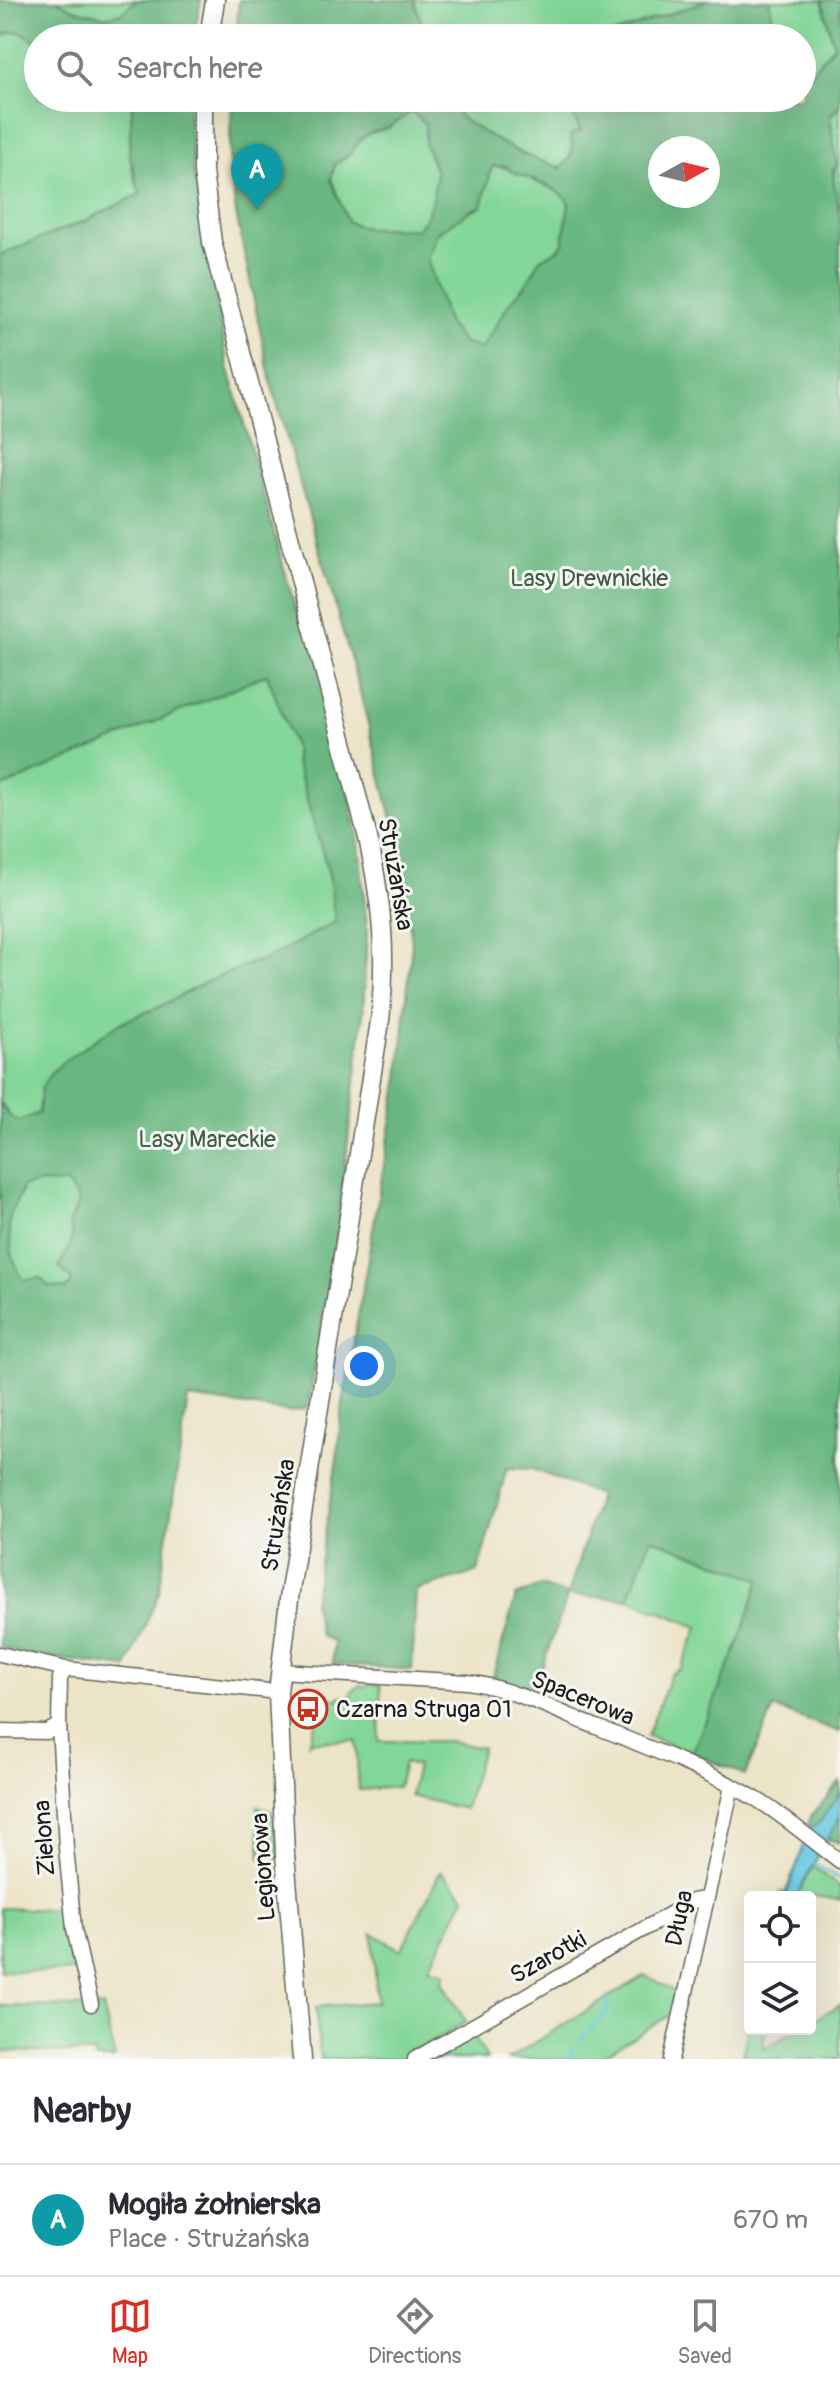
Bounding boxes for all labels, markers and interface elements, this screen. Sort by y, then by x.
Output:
search box [24,24,816,112]
icon: search [52,46,96,90]
text: Search here [116,50,263,87]
north arrow [648,136,720,208]
pin: A [231,144,283,210]
park label: Lasy Drewnickie [510,564,668,593]
street label: Strużańska [371,816,420,933]
park label: Lasy Mareckie [138,1125,276,1154]
your location [344,1346,384,1386]
street label: Strużańska [255,1457,302,1573]
street label: Spacerowa [527,1665,639,1732]
bus stop icon: Czarna Struga 01 [287,1688,329,1730]
place label: Czarna Struga 01 [336,1695,512,1724]
street label: Zielona [27,1799,62,1877]
street label: Legionowa [245,1812,282,1922]
street label: Długa [659,1888,700,1949]
map controls [744,1891,816,2035]
button: locate [744,1891,816,1963]
street label: Szarotki [505,1925,591,1990]
button: layers [744,1963,816,2035]
text: Nearby [32,2090,131,2133]
text: Mogiła żołnierska [108,2186,321,2223]
text: A [50,2204,66,2236]
text: 670 m [733,2204,808,2236]
text: Place · Strużańska [108,2223,310,2255]
tab: Map [108,2294,152,2370]
tab: Directions [368,2294,461,2370]
tab: Saved [677,2294,732,2370]

